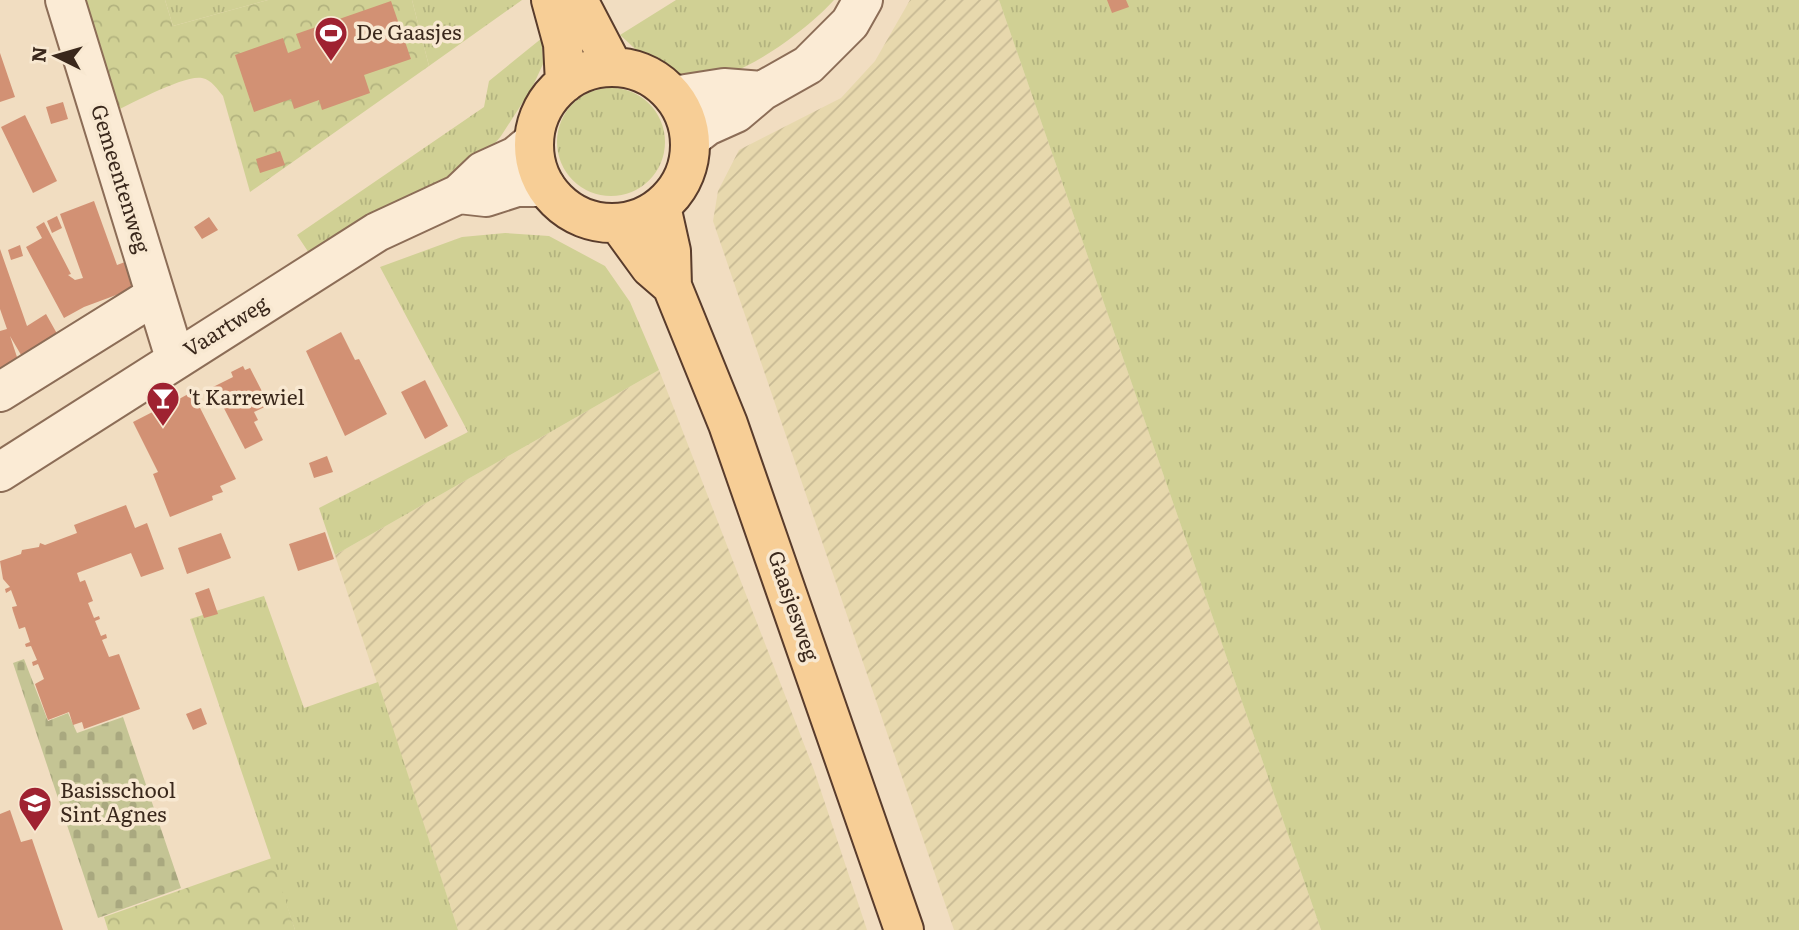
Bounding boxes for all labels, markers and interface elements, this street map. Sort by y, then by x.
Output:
sports icon: De Gaasjes [312,14,350,63]
place label: De Gaasjes [356,15,461,46]
north arrow [21,21,91,91]
text: N [23,45,53,64]
street label: Gemeentenweg [85,100,160,257]
street label: Vaartweg [176,286,273,363]
bar icon: 't Karrewiel [144,379,182,428]
place label: 't Karrewiel [188,380,304,411]
street label: Gaasjesweg [762,546,829,665]
place label: Basisschool Sint Agnes [60,773,176,828]
school or university icon: Basisschool Sint Agnes [16,784,54,833]

